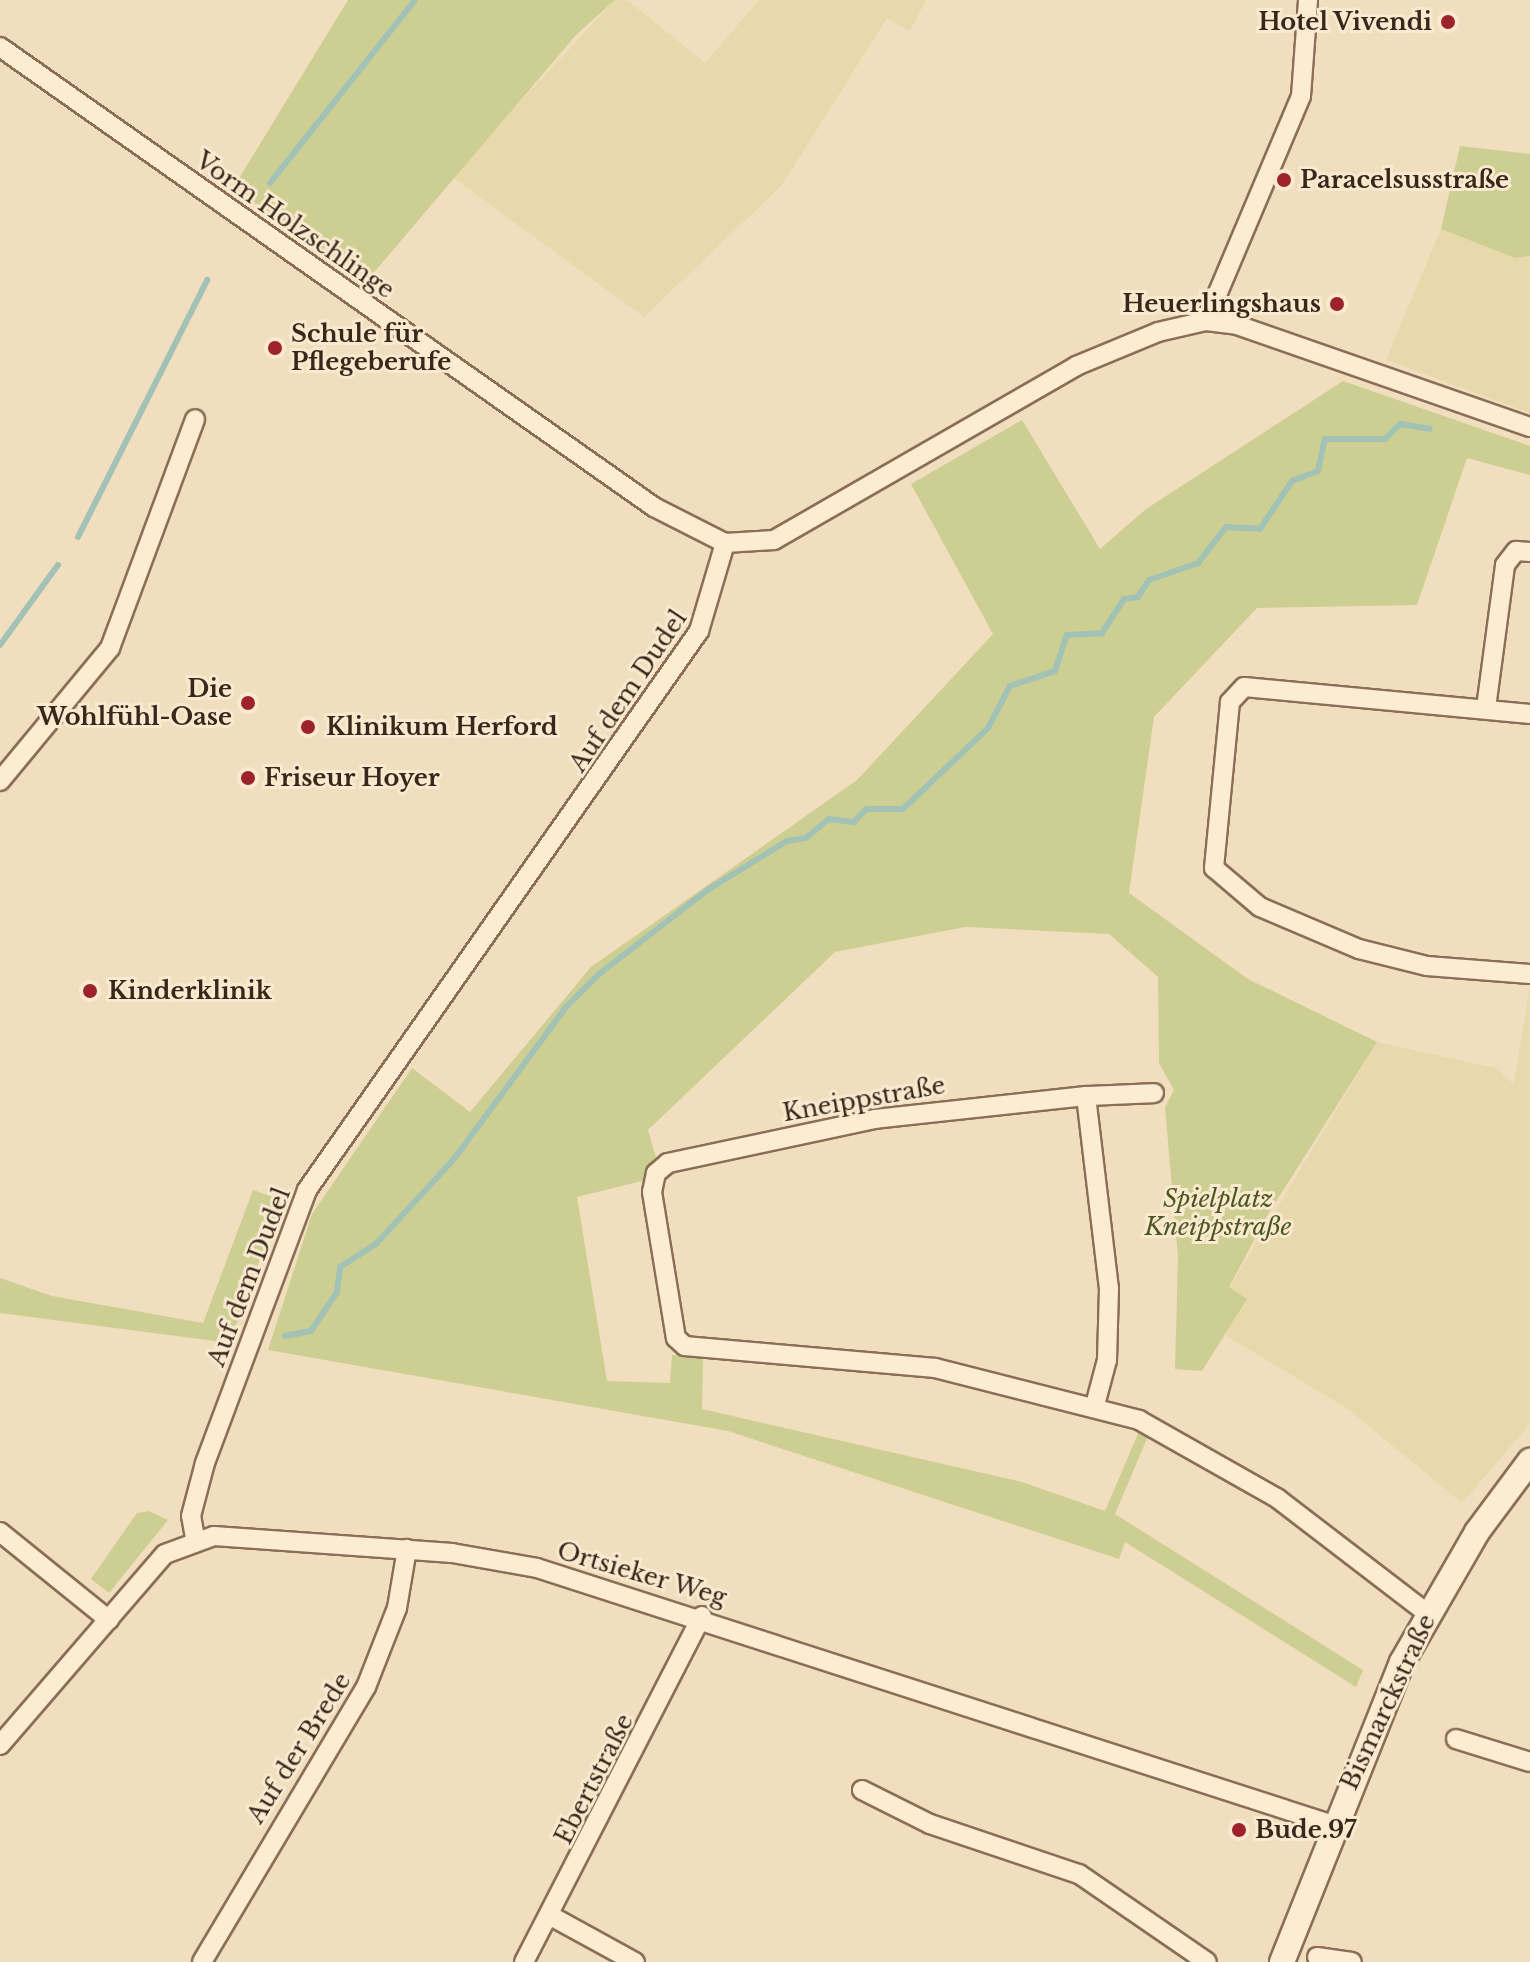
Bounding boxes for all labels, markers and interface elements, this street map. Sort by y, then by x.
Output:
place label: Hotel Vivendi [1257,8,1432,36]
marker: Hotel Vivendi [1439,13,1457,31]
street label: Vorm Holzschlinge [190,146,400,304]
place label: Paracelsusstraße [1300,166,1509,194]
marker: Paracelsusstraße [1275,171,1293,189]
place label: Heuerlingshaus [1122,290,1321,318]
marker: Heuerlingshaus [1328,295,1346,313]
place label: Schule für Pflegeberufe [291,320,451,376]
marker: Schule für Pflegeberufe [266,339,284,357]
street label: Auf dem Dudel [563,605,693,777]
place label: Die Wohlfühl-Oase [37,675,232,731]
marker: Die Wohlfühl-Oase [239,694,257,712]
place label: Klinikum Herford [326,713,558,741]
marker: Klinikum Herford [297,716,319,738]
place label: Friseur Hoyer [264,764,440,792]
marker: Friseur Hoyer [239,769,257,787]
place label: Kinderklinik [108,977,272,1005]
marker: Kinderklinik [79,980,101,1002]
street label: Kneippstraße [780,1071,948,1127]
street label: Auf dem Dudel [202,1184,296,1370]
park label: Spielplatz Kneippstraße [1145,1185,1291,1241]
street label: Ortsieker Weg [553,1536,731,1612]
street label: Bismarckstraße [1335,1610,1441,1794]
street label: Auf der Brede [241,1667,357,1829]
street label: Ebertstraße [549,1709,639,1849]
place label: Bude.97 [1255,1816,1356,1844]
marker: Bude.97 [1230,1821,1248,1839]

